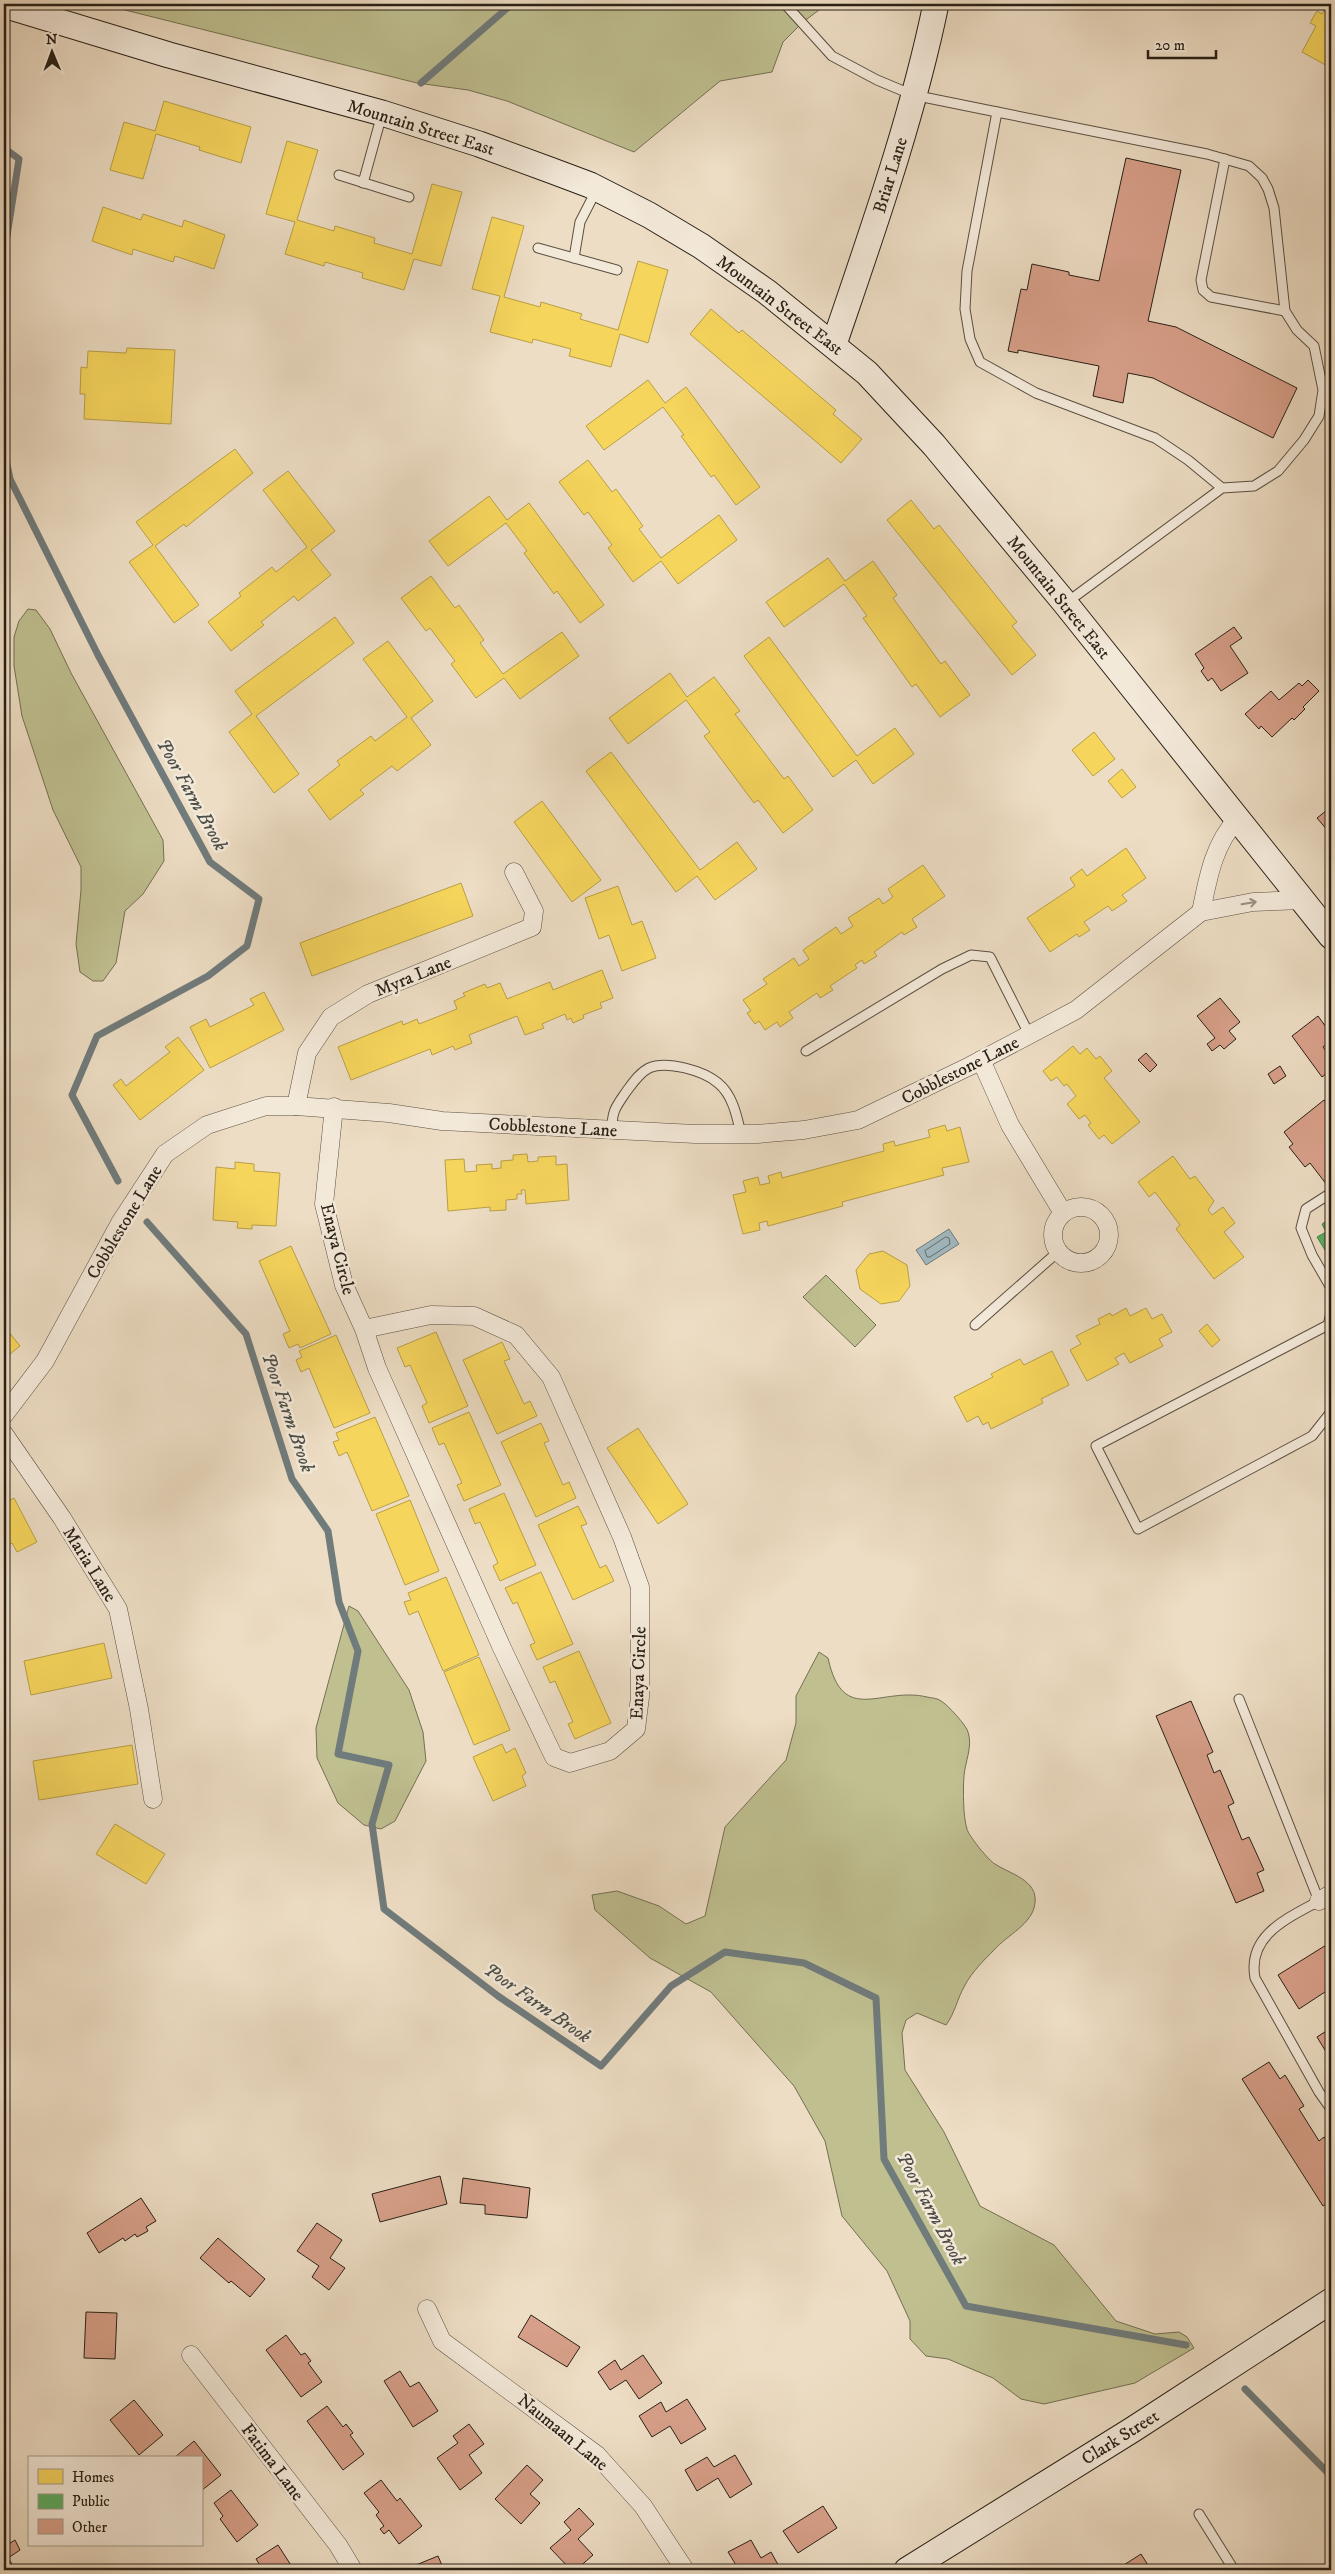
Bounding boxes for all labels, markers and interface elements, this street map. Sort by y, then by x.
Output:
north arrow [28,28,78,78]
scale bar [1148,28,1215,60]
text: N [46,31,58,49]
text: 20 m [1155,36,1185,55]
street label: Mountain Street East [344,95,497,161]
street label: Briar Lane [869,135,913,216]
street label: Mountain Street East [712,251,847,361]
street label: Mountain Street East [1002,531,1115,664]
water label: Poor Farm Brook [151,734,232,855]
one-way arrow [1240,898,1256,908]
street label: Myra Lane [372,952,455,1002]
street label: Cobblestone Lane [898,1032,1023,1110]
street label: Cobblestone Lane [488,1114,618,1142]
street label: Cobblestone Lane [82,1162,167,1283]
street label: Enaya Circle [315,1201,359,1297]
water label: Poor Farm Brook [256,1350,319,1475]
street label: Maria Lane [57,1523,121,1606]
street label: Enaya Circle [626,1626,652,1720]
water label: Poor Farm Brook [479,1958,595,2049]
water label: Poor Farm Brook [891,2148,970,2269]
street label: Naumaan Lane [513,2390,612,2476]
street label: Clark Street [1078,2405,1163,2470]
street label: Fatima Lane [236,2420,308,2506]
legend [28,2456,202,2546]
text: Homes [72,2468,114,2487]
text: Public [72,2492,110,2511]
text: Other [72,2518,107,2537]

